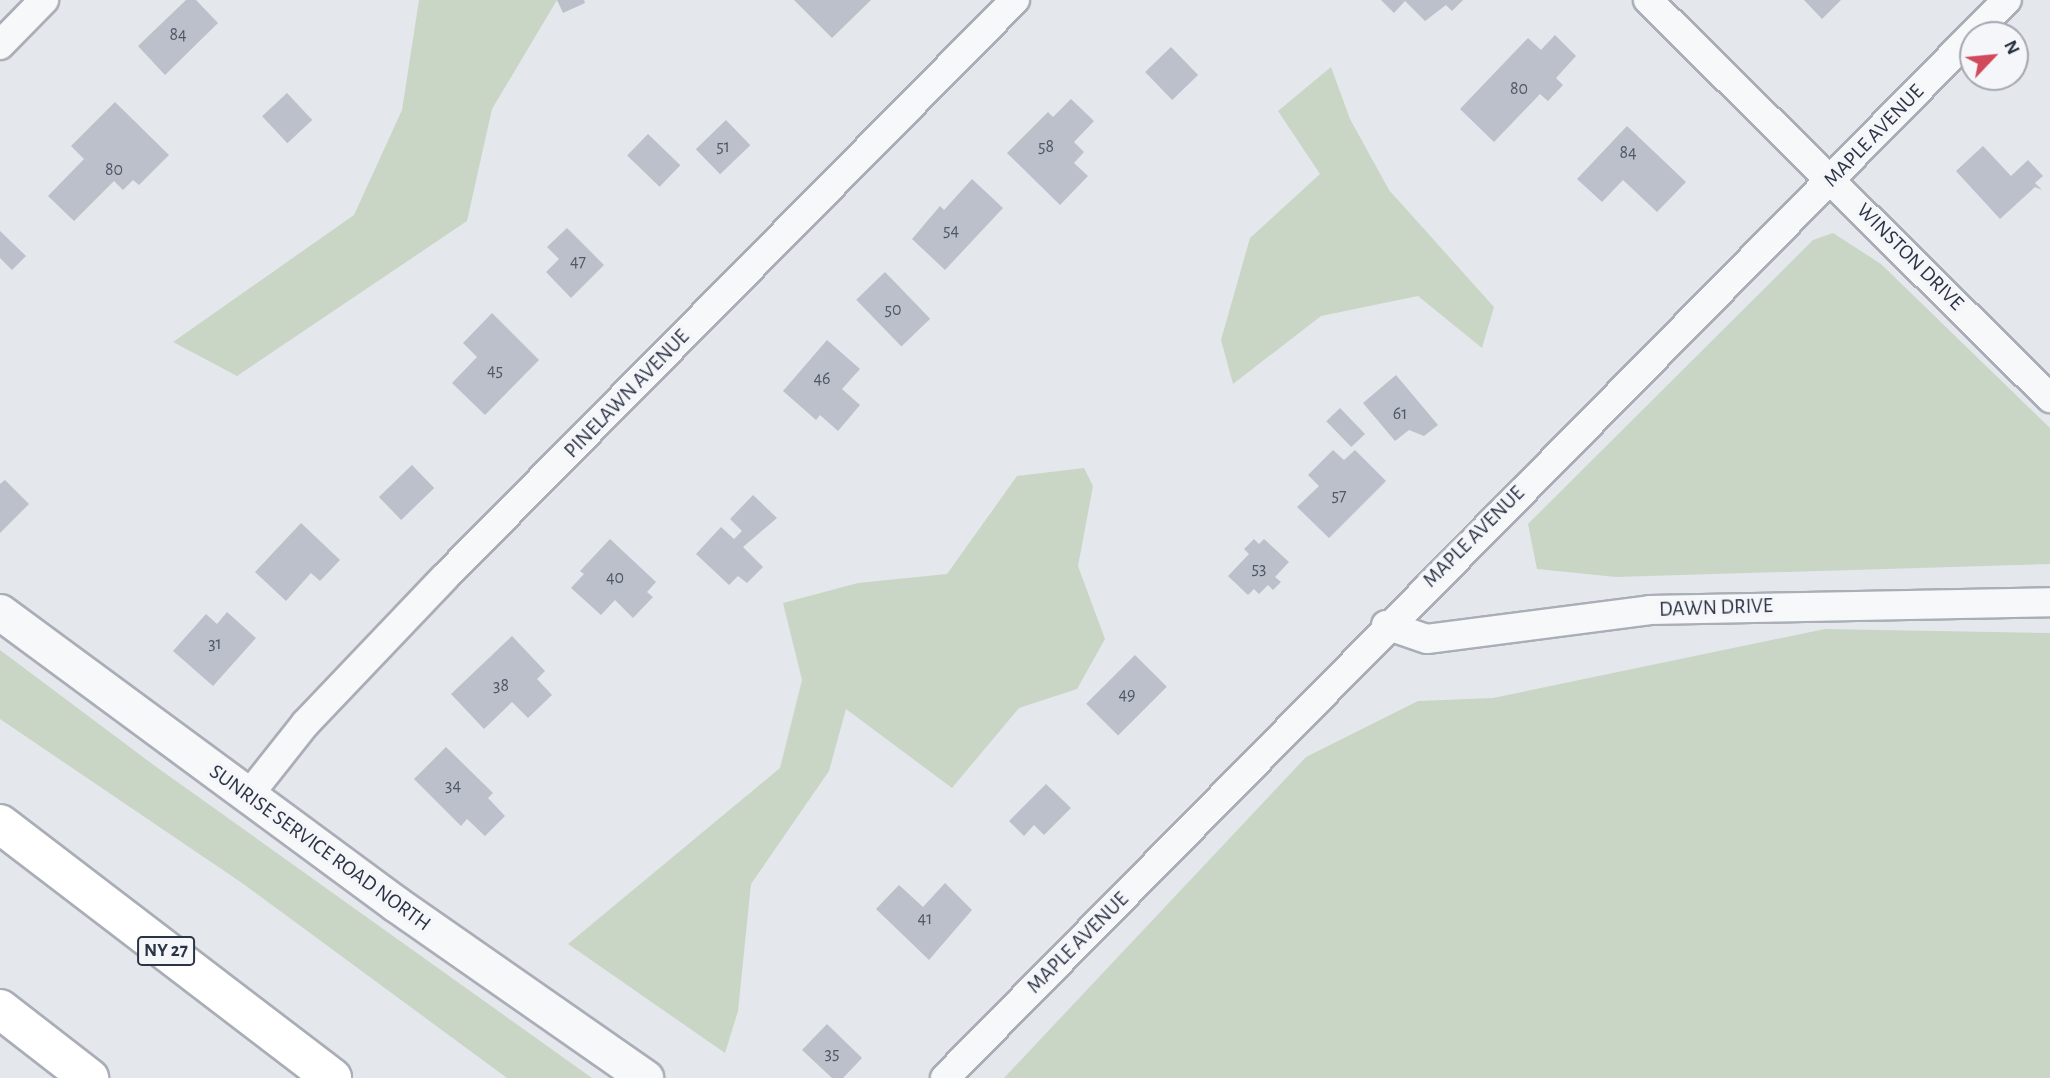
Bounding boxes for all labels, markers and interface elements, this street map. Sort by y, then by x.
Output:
north arrow [1959,21,2029,91]
house number: 84 [169,24,187,46]
text: N [2000,37,2023,58]
house number: 80 [1510,78,1528,100]
street label: MAPLE AVENUE [1819,79,1929,193]
house number: 51 [716,136,730,158]
house number: 58 [1038,136,1054,158]
house number: 84 [1619,142,1637,164]
house number: 80 [105,159,123,181]
street label: WINSTON DRIVE [1851,198,1969,316]
house number: 54 [943,220,959,242]
house number: 47 [570,251,586,273]
house number: 50 [884,299,902,321]
street label: PINELAWN AVENUE [559,324,695,464]
house number: 45 [487,360,503,382]
house number: 46 [813,368,831,390]
house number: 61 [1393,403,1407,425]
street label: MAPLE AVENUE [1418,481,1530,593]
house number: 57 [1331,485,1347,507]
house number: 53 [1252,558,1266,580]
house number: 40 [606,567,624,589]
street label: DAWN DRIVE [1659,593,1773,623]
house number: 31 [208,633,222,655]
house number: 38 [493,675,509,697]
house number: 49 [1118,684,1136,706]
street label: SUNRISE SERVICE ROAD NORTH [204,759,436,937]
house number: 34 [445,775,461,797]
street label: MAPLE AVENUE [1022,887,1134,999]
house number: 41 [918,908,932,930]
road number: NY 27 [136,936,196,967]
house number: 35 [825,1043,839,1065]

